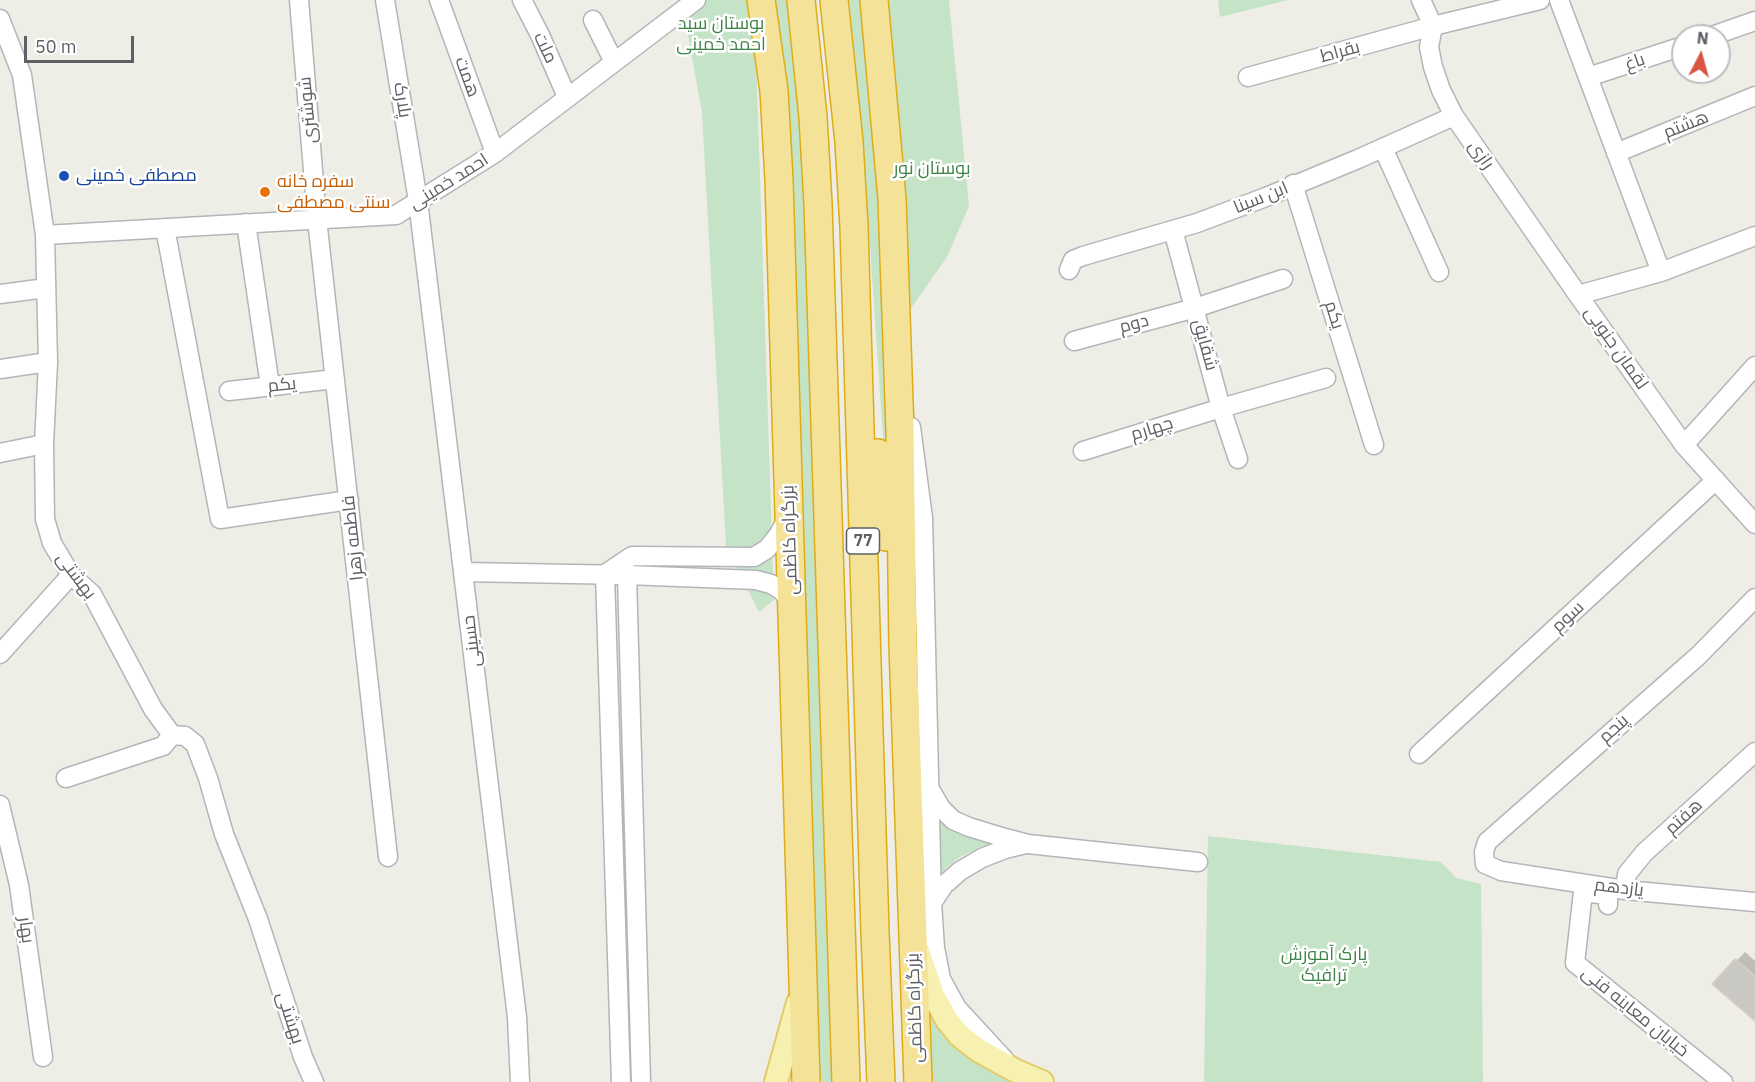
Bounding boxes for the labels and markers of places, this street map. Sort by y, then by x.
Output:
place label: مصطفی خمینی [76,165,197,187]
marker: مصطفی خمینی [57,169,71,183]
place label: سفره خانه سنتی مصطفی [277,171,390,213]
marker: سفره خانه سنتی مصطفی [258,185,272,199]

